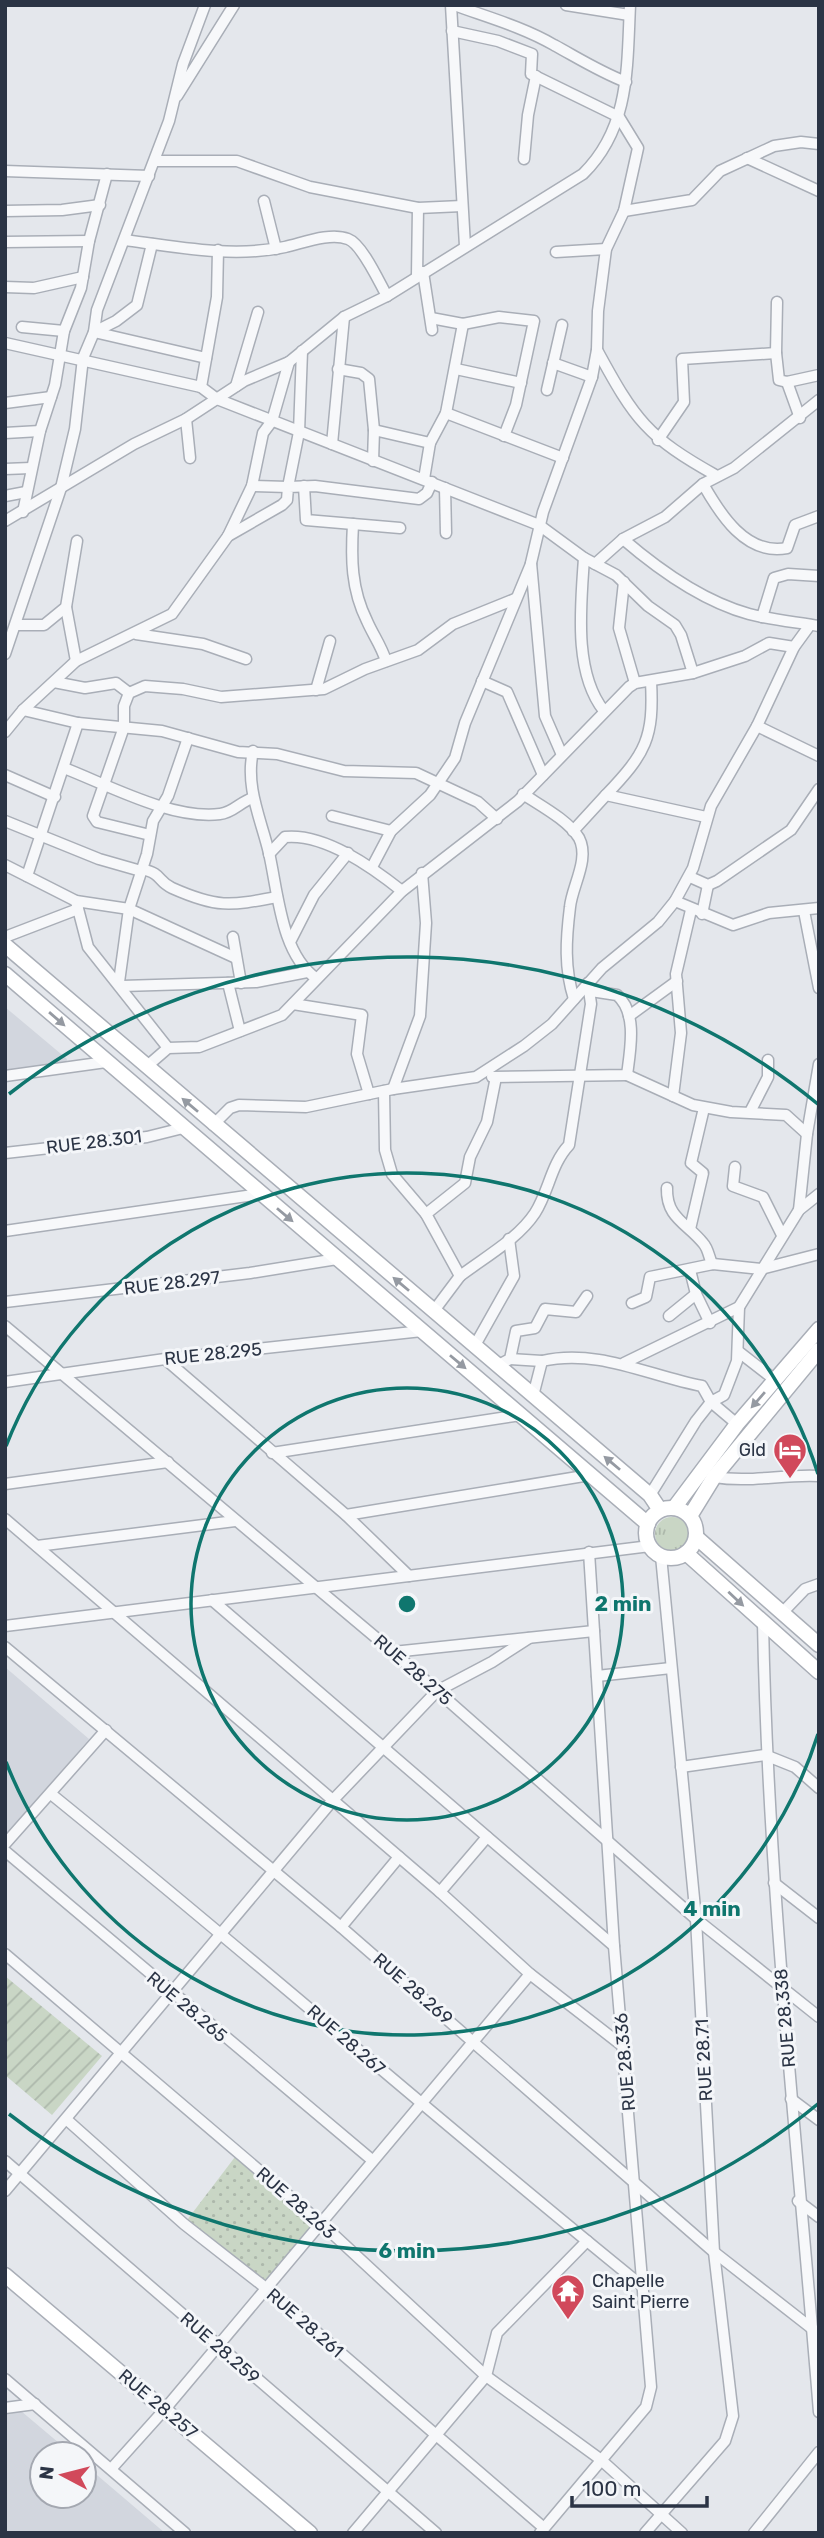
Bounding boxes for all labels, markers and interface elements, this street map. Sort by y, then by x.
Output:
one-way arrow [48,1011,65,1026]
one-way arrow [181,1097,199,1113]
street label: RUE 28.301 [45,1125,143,1159]
one-way arrow [276,1207,294,1223]
street label: RUE 28.297 [123,1266,221,1300]
one-way arrow [392,1277,409,1292]
street label: RUE 28.295 [163,1338,263,1370]
one-way arrow [450,1354,467,1369]
one-way arrow [751,1391,766,1408]
hotel icon: Gld [771,1431,809,1480]
place label: Gld [739,1439,766,1461]
one-way arrow [603,1456,620,1471]
text: 2 min [595,1591,651,1616]
one-way arrow [727,1591,744,1607]
centre of rings [395,1592,419,1616]
street label: RUE 28.275 [369,1630,457,1710]
text: 4 min [683,1896,741,1921]
street label: RUE 28.269 [369,1948,457,2030]
street label: RUE 28.265 [142,1967,232,2047]
street label: RUE 28.338 [770,1968,800,2068]
street label: RUE 28.267 [302,2000,390,2080]
street label: RUE 28.336 [610,2012,640,2112]
street label: RUE 28.71 [691,2018,717,2102]
street label: RUE 28.263 [252,2162,340,2244]
text: 6 min [379,2238,435,2263]
place label: Chapelle Saint Pierre [592,2270,689,2313]
temple icon: Chapelle Saint Pierre [549,2272,587,2321]
street label: RUE 28.261 [262,2284,348,2362]
street label: RUE 28.259 [176,2308,264,2388]
street label: RUE 28.257 [114,2365,202,2443]
north arrow [28,2440,98,2510]
scale bar [572,2464,707,2508]
text: N [34,2465,59,2481]
text: 100 m [582,2476,641,2501]

